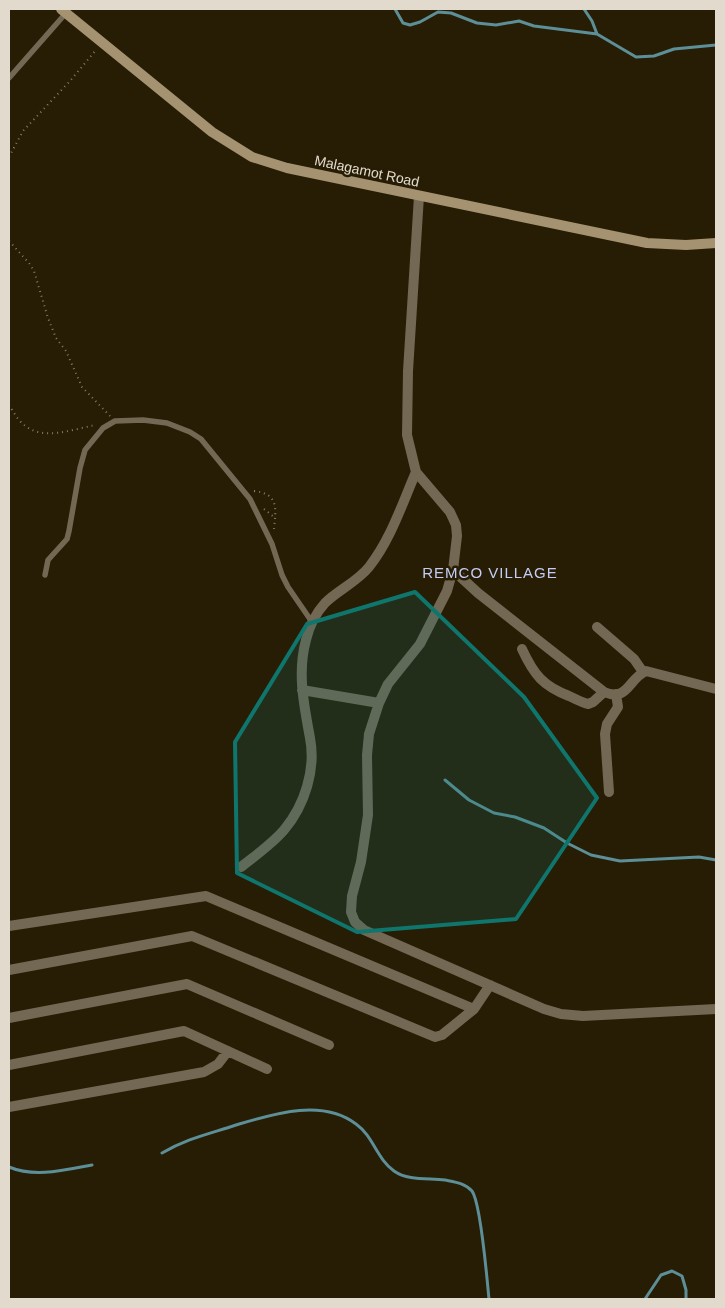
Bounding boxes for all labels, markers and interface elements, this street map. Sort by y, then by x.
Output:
street label: Malagamot Road [313,152,421,190]
district label: REMCO VILLAGE [422,564,558,581]

